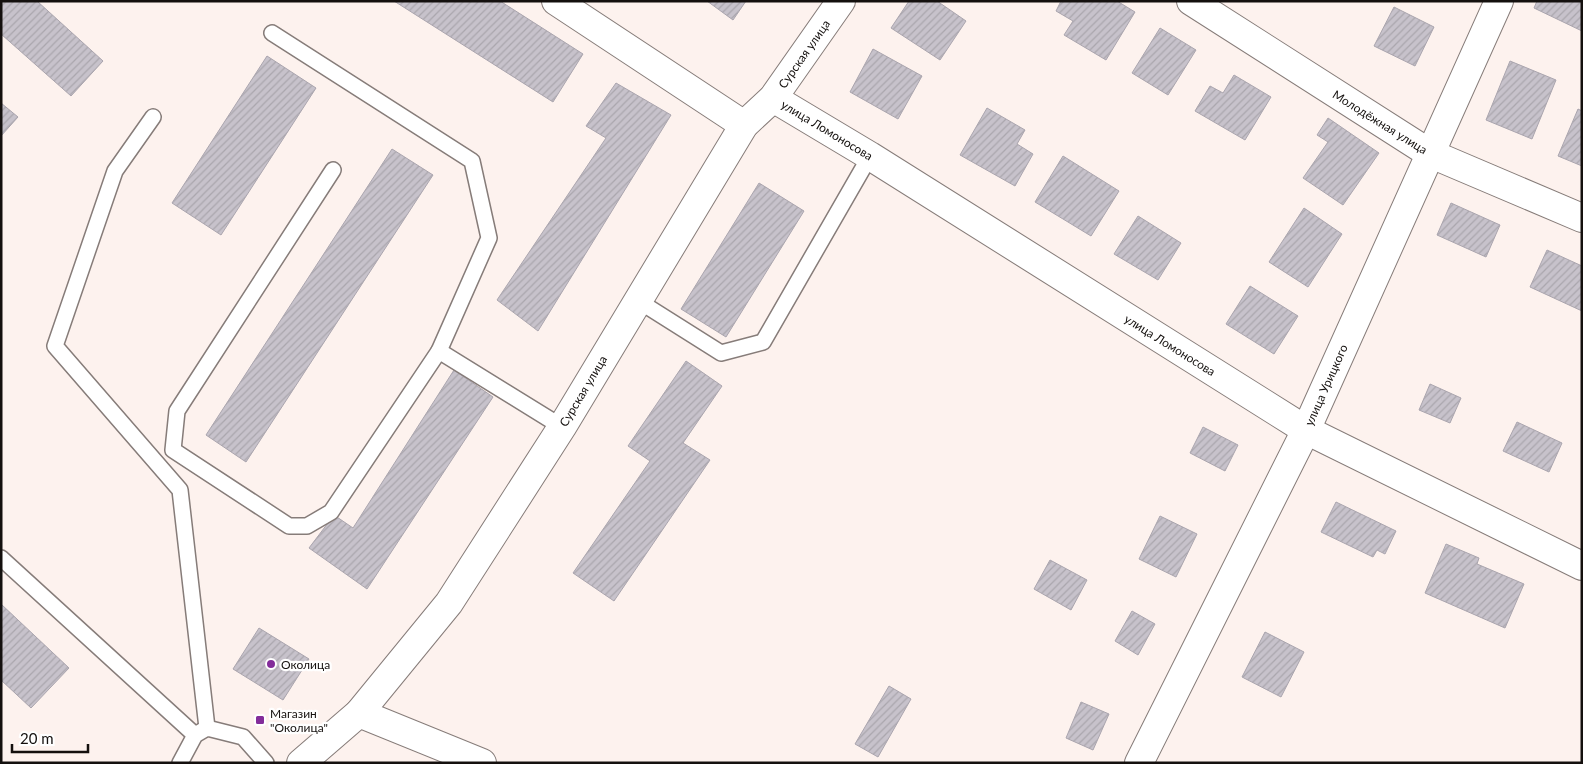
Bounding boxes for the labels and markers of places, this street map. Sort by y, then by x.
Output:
place label: Околица [281,657,330,672]
marker: Околица [265,658,277,670]
place label: Магазин "Околица" [270,706,328,735]
marker: Магазин "Околица" [254,714,266,726]

